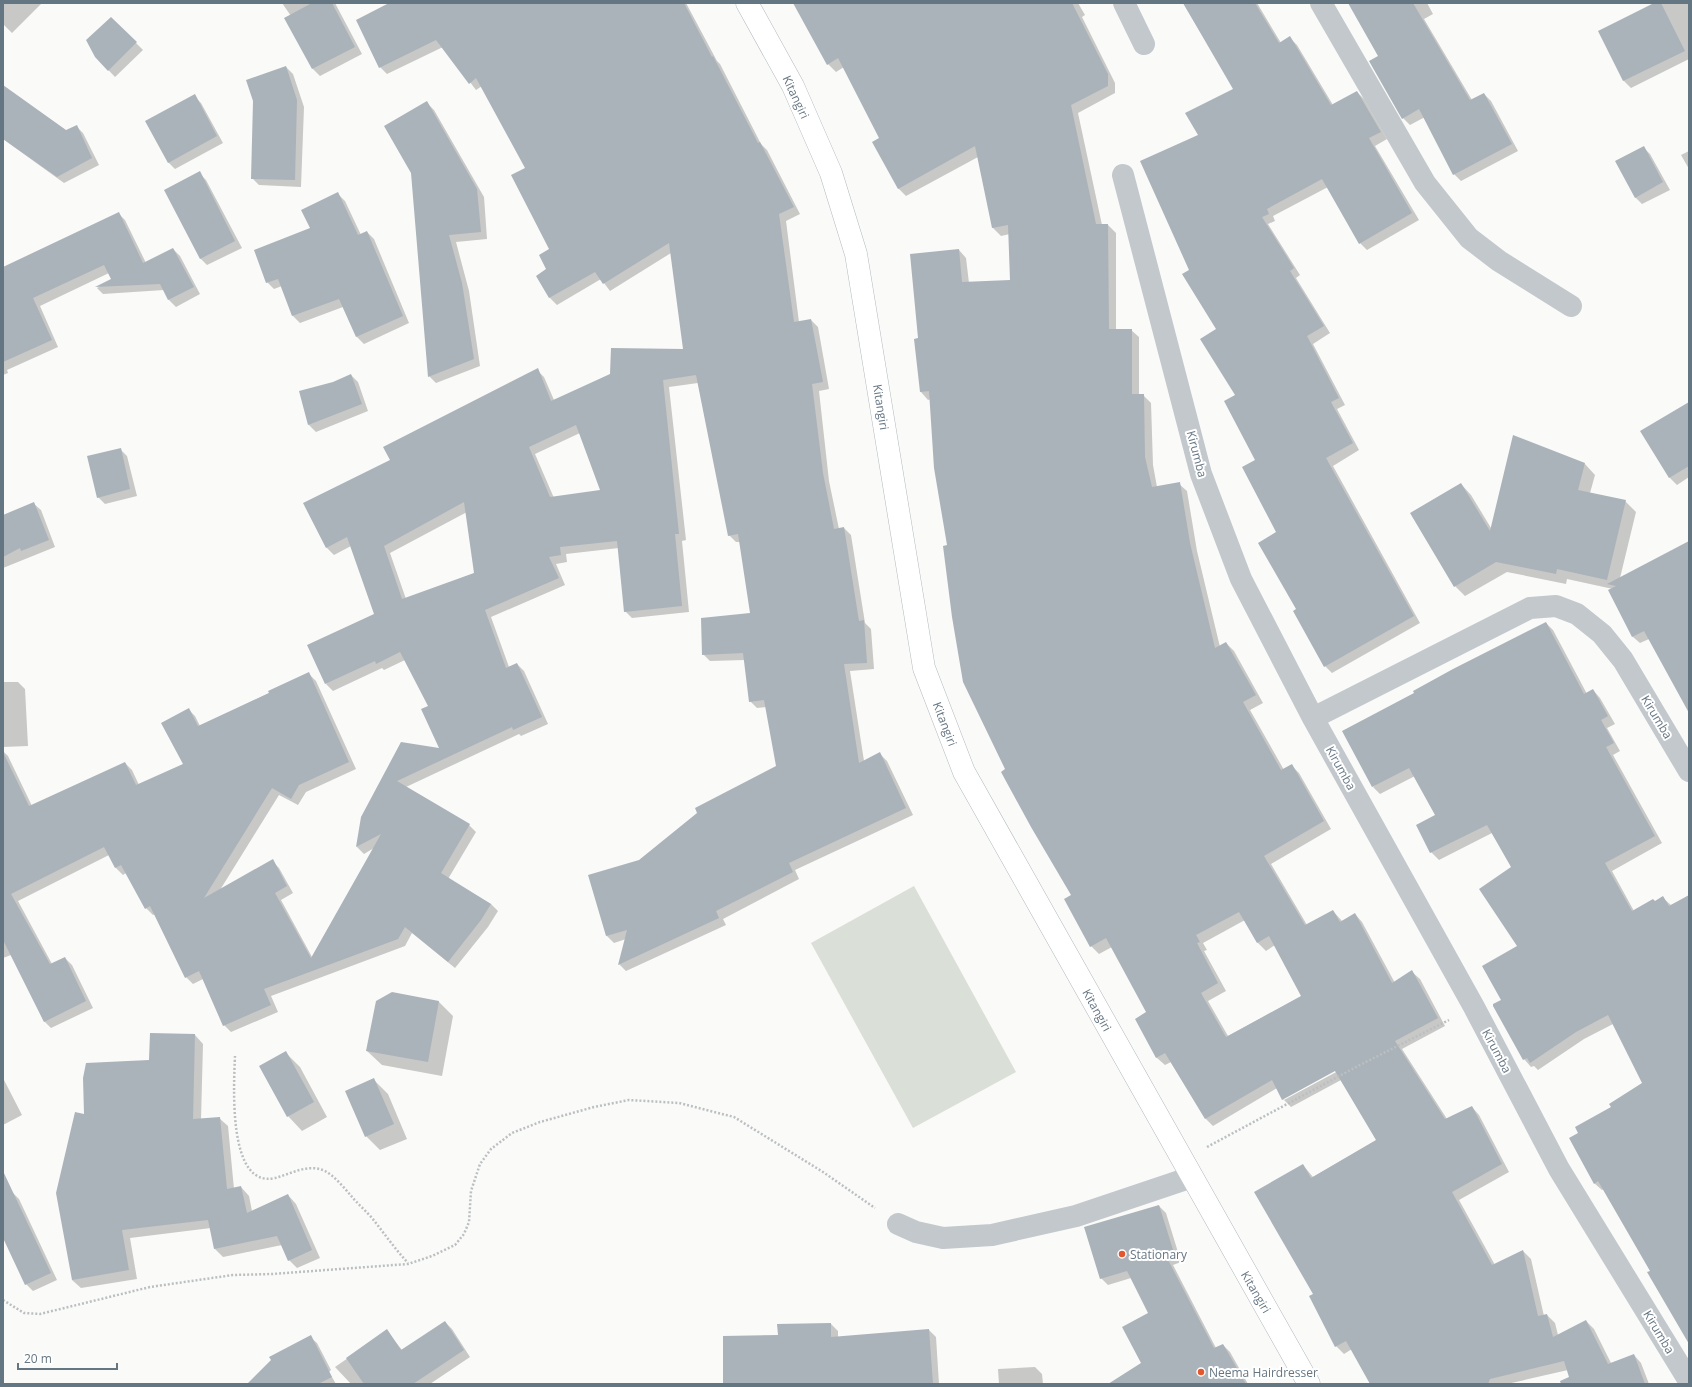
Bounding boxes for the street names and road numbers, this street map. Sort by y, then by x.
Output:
street label: Kitangiri [779,72,813,122]
street label: Kitangiri [869,383,893,431]
street label: Kirumba [1183,429,1211,479]
street label: Kirumba [1637,692,1677,742]
street label: Kitangiri [929,699,961,749]
street label: Kirumba [1322,743,1360,793]
street label: Kitangiri [1078,986,1116,1034]
street label: Kirumba [1478,1026,1516,1076]
street label: Kitangiri [1237,1268,1275,1316]
street label: Kirumba [1639,1307,1679,1357]

